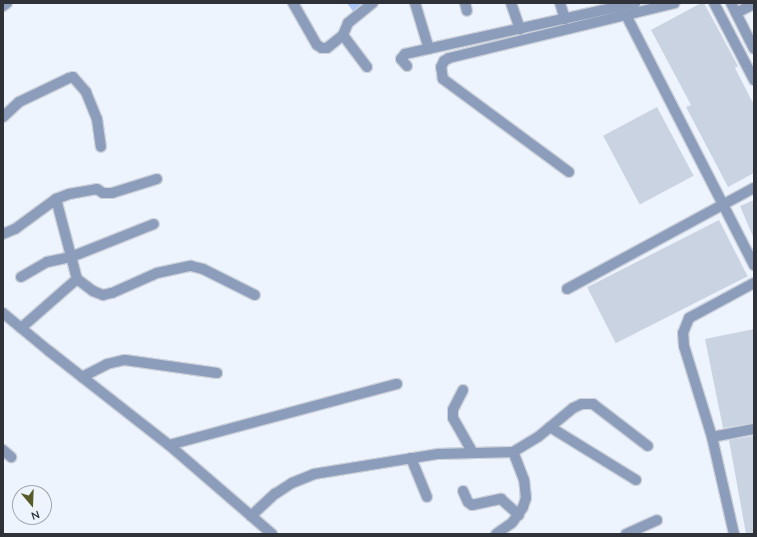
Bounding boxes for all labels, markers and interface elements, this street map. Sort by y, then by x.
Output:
north arrow [12,485,52,525]
text: N [29,507,42,523]

